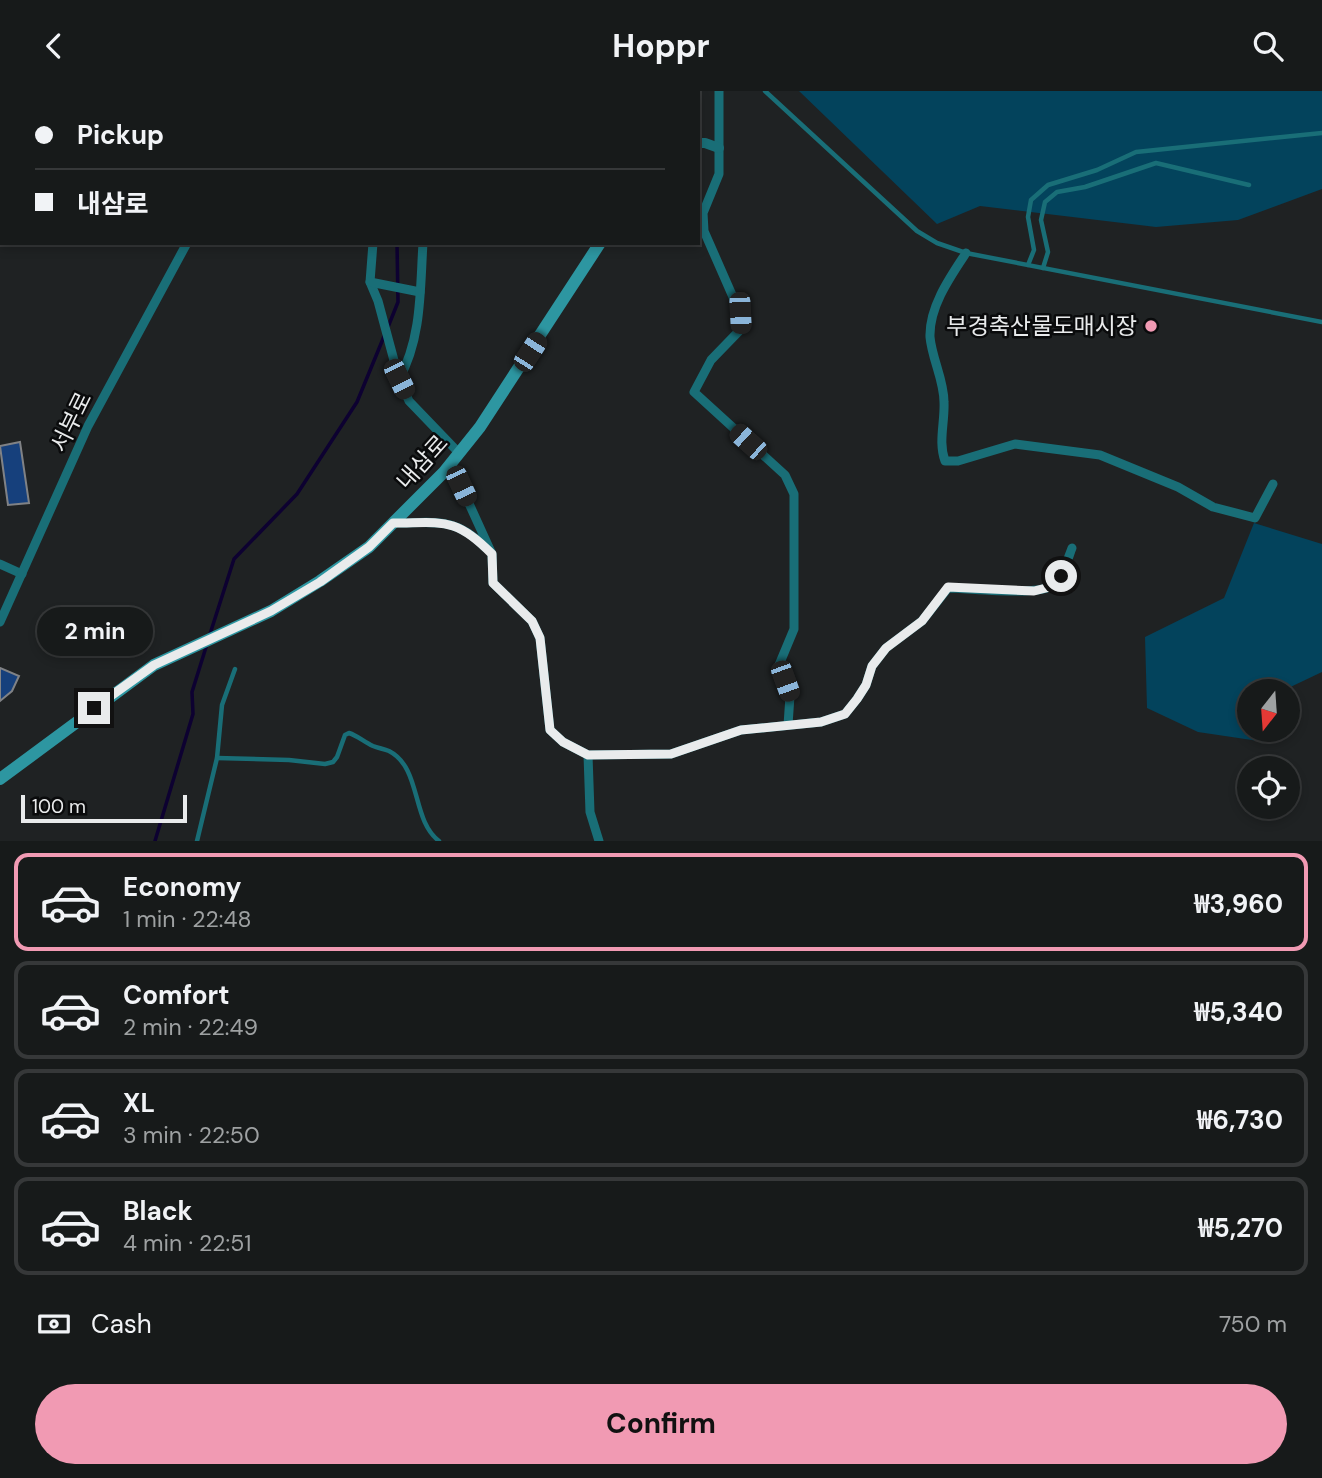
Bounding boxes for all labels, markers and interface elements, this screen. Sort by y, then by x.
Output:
text: Hoppr [612,25,710,67]
icon: back [35,27,73,65]
icon: search [1249,27,1287,65]
text: Pickup [77,118,164,152]
text: 내삼로 [77,187,149,221]
car [729,291,752,335]
place label: 부경축산물도매시장 [947,311,1137,341]
marker: 부경축산물도매시장 [1143,318,1159,334]
car [510,329,551,375]
car [381,356,418,402]
street label: 서부로 [44,387,98,457]
car [726,420,771,464]
street label: 내삼로 [390,428,454,496]
car [443,463,480,509]
route start [1045,560,1077,592]
callout: 2 min [36,607,152,655]
text: 2 min [65,616,125,646]
car [768,658,803,704]
north arrow [1237,679,1300,742]
map controls [1237,679,1300,819]
route end [78,692,110,724]
button: locate [1237,756,1300,819]
scale bar [21,792,187,824]
text: 100 m [32,794,86,819]
text: Economy [123,870,241,904]
icon: car [39,871,102,934]
text: ₩3,960 [1194,887,1283,921]
text: 1 min · 22:48 [123,904,251,934]
text: Comfort [123,978,229,1012]
icon: car [39,979,102,1042]
text: ₩5,340 [1194,995,1283,1029]
text: 2 min · 22:49 [123,1012,258,1042]
text: XL [123,1086,155,1120]
icon: car [39,1087,102,1150]
text: ₩6,730 [1197,1103,1283,1137]
text: 3 min · 22:50 [123,1120,260,1150]
text: Black [123,1194,193,1228]
icon: car [39,1195,102,1258]
text: ₩5,270 [1198,1211,1283,1245]
text: 4 min · 22:51 [123,1228,251,1258]
icon: cash [35,1305,73,1343]
text: Cash [91,1307,152,1341]
text: 750 m [1219,1309,1287,1339]
button: Confirm [35,1384,1287,1464]

